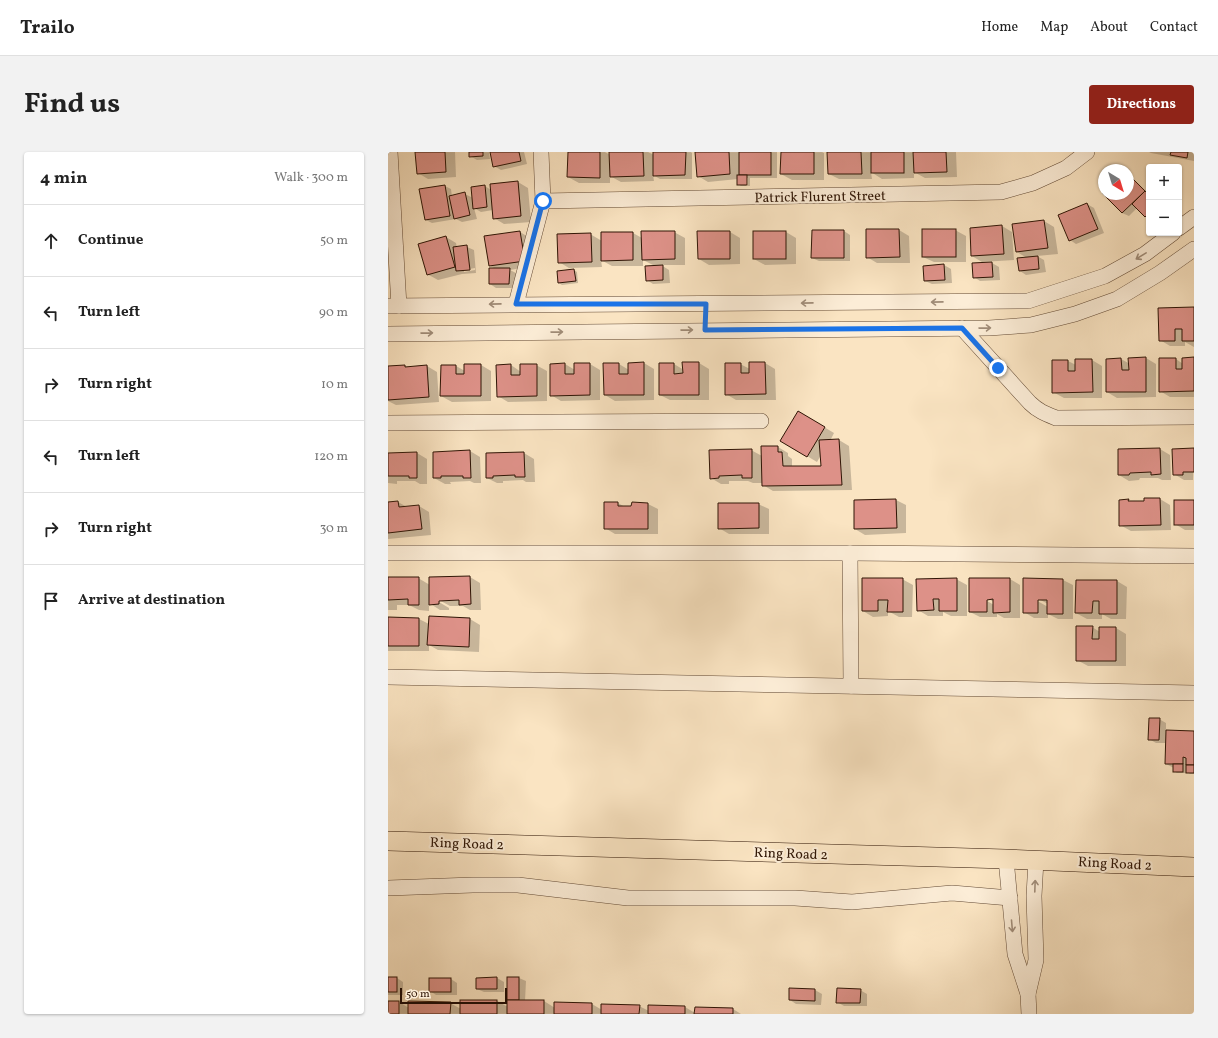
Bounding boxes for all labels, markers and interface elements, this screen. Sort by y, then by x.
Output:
text: Trailo [20,15,75,41]
text: Home [981,18,1018,37]
text: Map [1040,18,1068,37]
text: About [1090,18,1128,37]
text: Contact [1150,18,1198,37]
text: Find us [24,85,120,124]
button: Directions [1089,85,1194,124]
north arrow [1098,164,1134,200]
map controls [1146,164,1182,236]
button: + [1146,164,1182,200]
text: 4 min [40,167,87,190]
text: Walk · 300 m [274,169,348,187]
street label: Patrick Flurent Street [754,187,886,208]
route start [534,192,552,210]
button: − [1146,200,1182,236]
icon: ahead [40,230,62,252]
text: Continue [78,230,143,251]
text: 50 m [320,232,348,250]
one-way arrow [1135,252,1147,260]
one-way arrow [931,298,944,306]
one-way arrow [801,299,814,307]
one-way arrow [489,300,502,308]
icon: left [40,302,62,324]
text: Turn left [78,302,140,323]
text: 90 m [319,304,348,322]
one-way arrow [978,324,991,332]
one-way arrow [680,327,693,334]
one-way arrow [550,328,563,336]
one-way arrow [420,329,433,337]
route end [989,359,1007,377]
icon: right [40,374,62,396]
text: Turn right [78,374,152,395]
text: 10 m [321,376,348,394]
icon: left [40,446,62,468]
text: Turn left [78,446,140,467]
text: 120 m [314,448,348,466]
icon: right [40,518,62,540]
text: Turn right [78,518,152,539]
text: 30 m [320,520,348,538]
icon: arrive [40,590,62,612]
text: Arrive at destination [78,590,225,611]
street label: Ring Road 2 [430,834,504,855]
street label: Ring Road 2 [754,844,828,865]
street label: Ring Road 2 [1077,853,1152,876]
one-way arrow [1031,880,1038,893]
one-way arrow [1009,919,1016,932]
scale bar [400,986,507,1005]
text: 50 m [406,987,430,1002]

